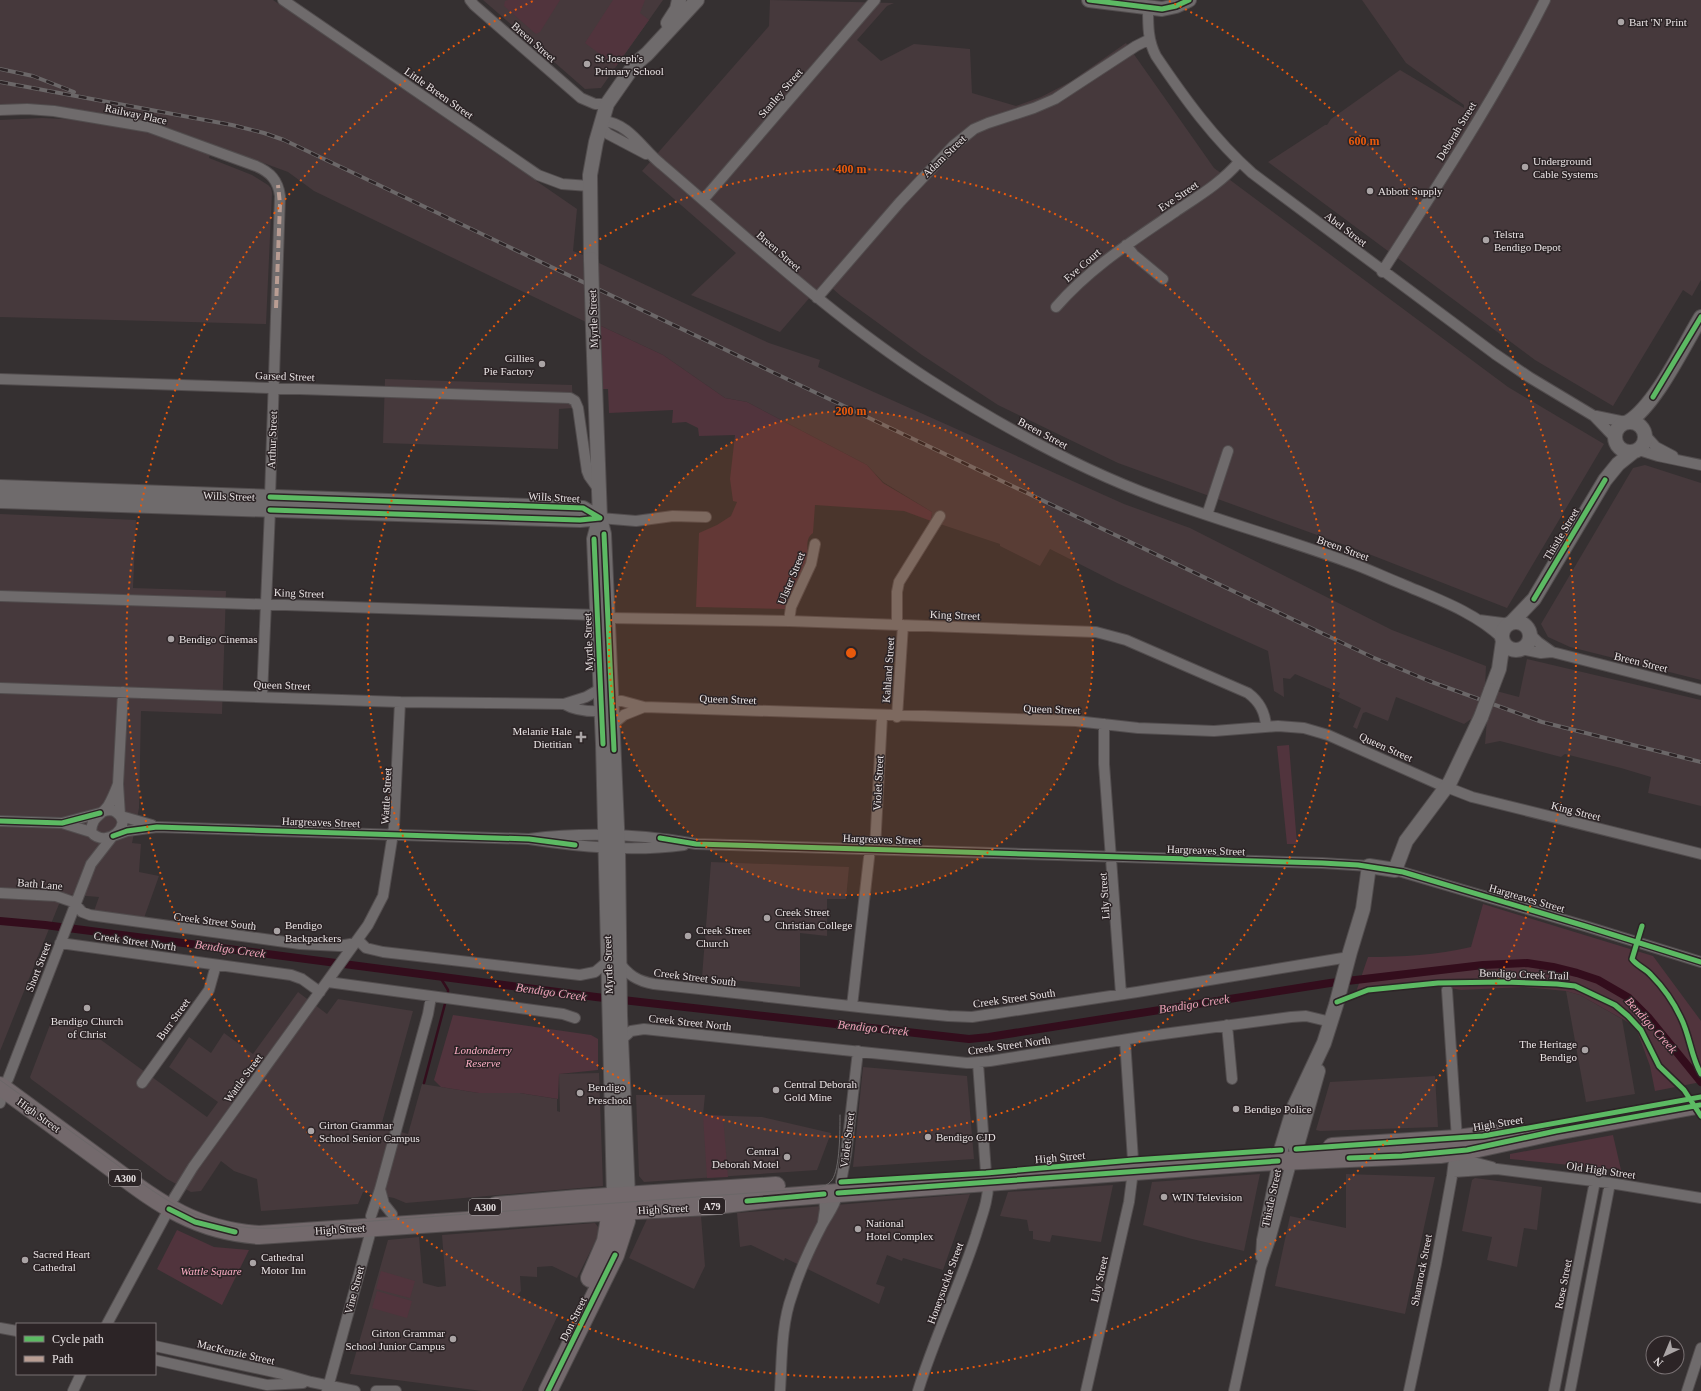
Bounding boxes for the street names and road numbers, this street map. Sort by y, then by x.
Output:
street label: Breen Street [509,20,559,64]
street label: Little Breen Street [402,65,476,121]
street label: Stanley Street [755,66,805,120]
street label: Deborah Street [1434,100,1478,162]
street label: Railway Place [104,102,168,126]
street label: Adam Street [920,132,968,180]
street label: Eve Street [1156,178,1200,214]
street label: Abel Street [1323,209,1369,249]
street label: Breen Street [754,229,804,273]
street label: Eve Court [1061,246,1103,284]
street label: Myrtle Street [586,290,600,348]
street label: Garsed Street [255,369,315,383]
street label: Arthur Street [265,411,279,469]
street label: Breen Street [1016,415,1070,451]
street label: Wills Street [203,489,255,503]
street label: Wills Street [528,490,580,504]
street label: Thistle Street [1541,506,1581,562]
street label: Breen Street [1315,533,1371,563]
street label: Ulster Street [775,550,807,606]
street label: King Street [274,586,324,600]
street label: King Street [930,608,980,622]
street label: Myrtle Street [581,613,595,671]
street label: Kahland Street [880,637,896,703]
street label: Breen Street [1613,650,1669,674]
street label: Queen Street [253,678,311,692]
street label: Queen Street [699,692,757,706]
street label: Queen Street [1023,702,1081,716]
street label: Queen Street [1357,730,1415,764]
street label: Violet Street [871,755,885,811]
street label: Wattle Street [379,767,393,825]
street label: King Street [1550,799,1602,823]
street label: Hargreaves Street [282,815,360,829]
street label: Hargreaves Street [843,832,921,846]
street label: Hargreaves Street [1167,843,1245,857]
street label: Lily Street [1096,872,1112,920]
street label: Bath Lane [17,876,63,892]
street label: Hargreaves Street [1488,881,1566,915]
street label: Creek Street South [173,910,257,932]
street label: Creek Street North [93,929,177,953]
street label: Myrtle Street [601,936,615,994]
street label: Short Street [23,940,53,994]
street label: Creek Street South [653,966,737,988]
street label: Bendigo Creek Trail [1479,966,1569,982]
street label: Creek Street South [972,986,1056,1010]
street label: Burr Street [154,996,192,1042]
street label: Creek Street North [648,1012,732,1032]
street label: Creek Street North [967,1033,1051,1057]
street label: Wattle Street [221,1051,265,1105]
street label: High Street [15,1095,63,1135]
street label: Violet Street [838,1112,856,1168]
street label: High Street [1472,1113,1524,1133]
street label: High Street [1034,1149,1086,1165]
street label: Old High Street [1566,1159,1636,1181]
street label: Thistle Street [1259,1168,1283,1228]
road number: A300 [109,1170,141,1186]
road number: A79 [699,1198,725,1214]
road number: A300 [469,1199,501,1215]
street label: High Street [638,1202,688,1216]
street label: High Street [314,1221,366,1237]
street label: Shamrock Street [1408,1233,1434,1307]
street label: Honeysuckle Street [925,1241,965,1325]
street label: Lily Street [1088,1255,1110,1303]
street label: Rose Street [1552,1258,1574,1310]
street label: Vine Street [342,1265,366,1315]
street label: Don Street [557,1295,589,1343]
street label: MacKenzie Street [196,1337,276,1367]

